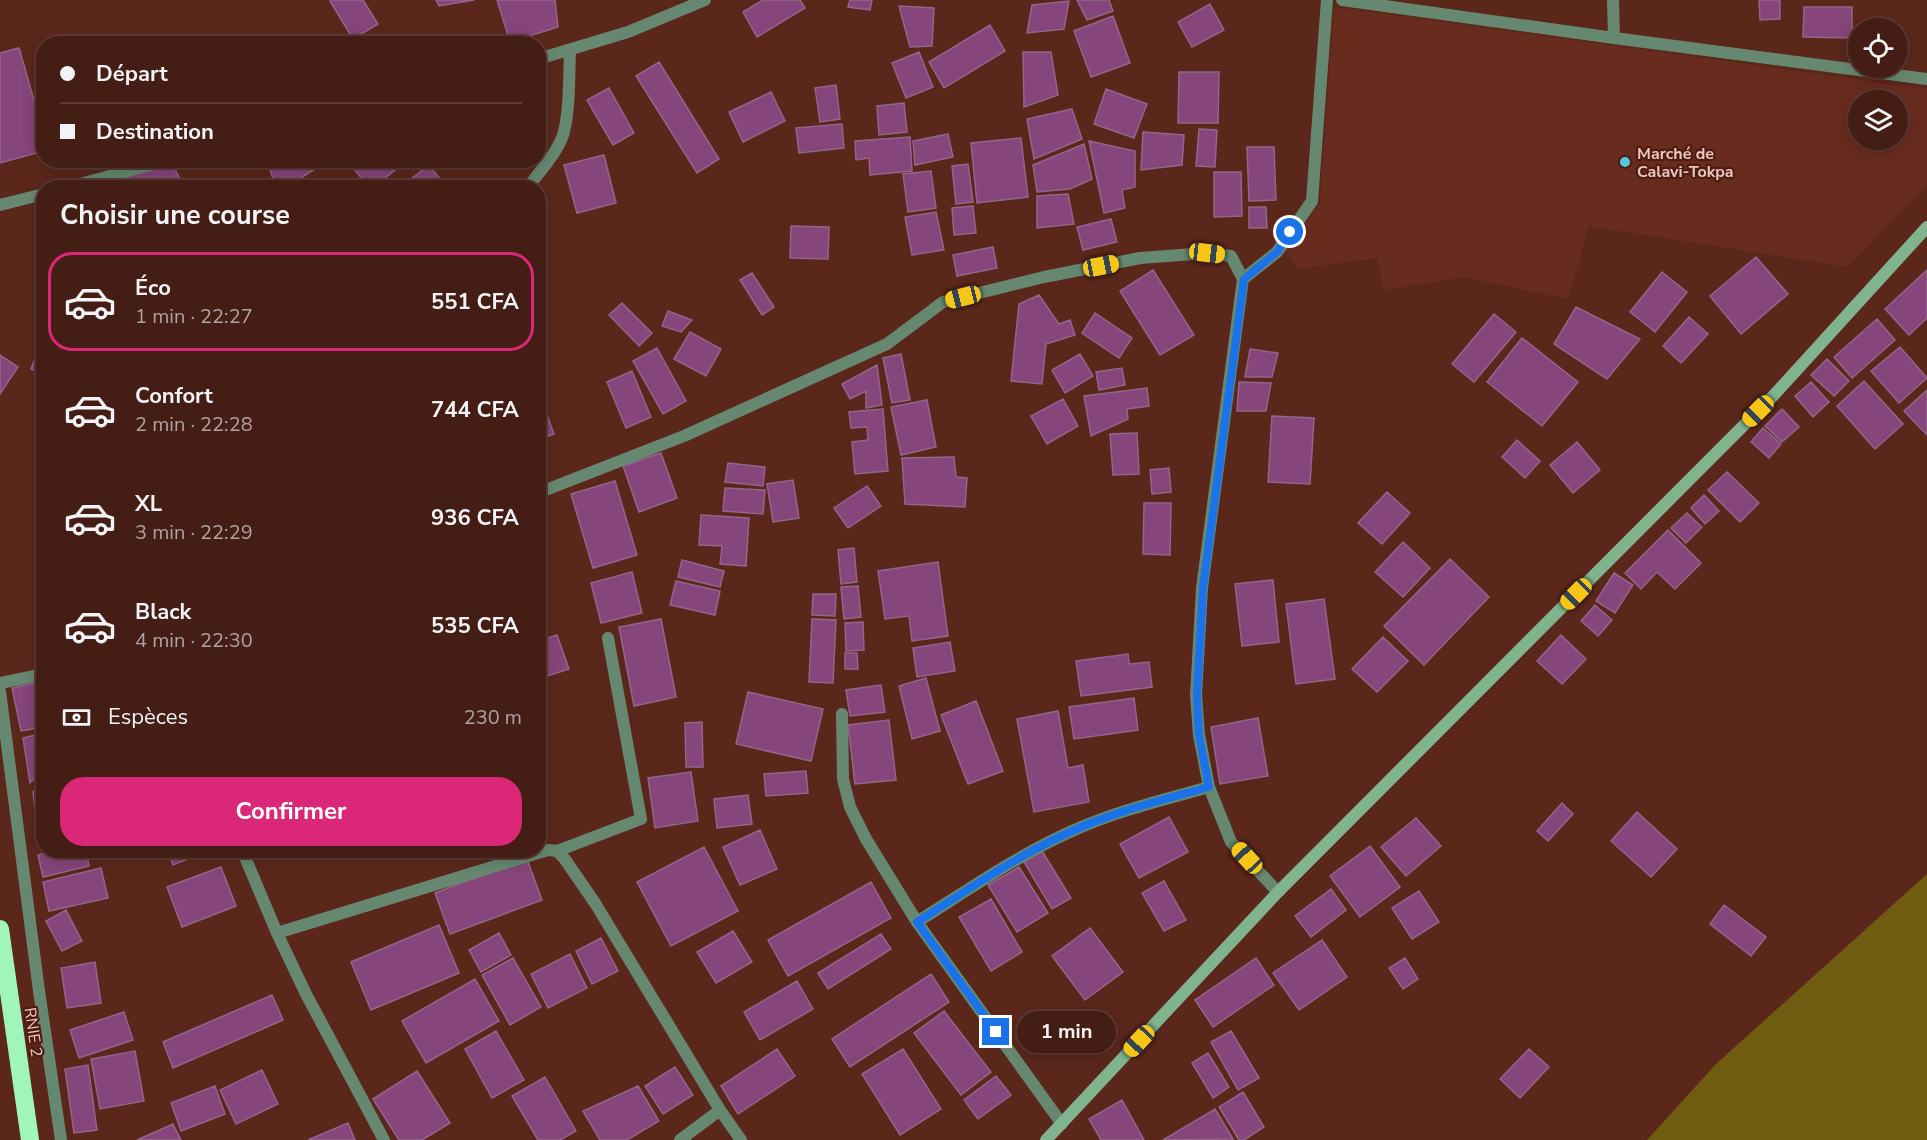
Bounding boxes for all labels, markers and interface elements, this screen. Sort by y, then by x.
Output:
map controls [1848,18,1908,150]
button: locate [1848,18,1908,78]
text: Départ [96,59,168,89]
button: layers [1848,90,1908,150]
text: Destination [96,117,214,147]
place label: Marché de Calavi-Tokpa [1637,143,1734,183]
marker: Marché de Calavi-Tokpa [1618,155,1632,169]
text: Choisir une course [60,197,290,234]
route start [1276,218,1303,245]
car [1188,242,1226,264]
car [1082,254,1120,278]
text: Éco [135,273,171,303]
icon: car [63,275,117,329]
car [943,284,983,310]
text: 551 CFA [431,287,519,317]
text: 1 min · 22:27 [135,303,253,330]
text: Confort [135,381,213,411]
icon: car [63,383,117,437]
car [1739,392,1777,430]
text: 744 CFA [431,395,519,425]
text: 2 min · 22:28 [135,411,253,438]
text: XL [135,489,162,519]
icon: car [63,491,117,545]
text: 936 CFA [431,503,519,533]
text: 3 min · 22:29 [135,519,253,546]
car [1557,575,1595,613]
text: Black [135,597,191,627]
icon: car [63,599,117,653]
text: 535 CFA [431,611,519,641]
text: 4 min · 22:30 [135,627,253,654]
icon: cash [60,701,93,734]
text: Espèces [108,702,188,732]
text: 230 m [464,704,522,731]
button: Confirmer [60,777,522,846]
car [1228,839,1266,877]
street label: RNIE 2 [19,1006,47,1058]
callout: 1 min [1017,1011,1116,1053]
route end [982,1018,1009,1045]
text: 1 min [1041,1018,1092,1045]
car [1120,1022,1158,1060]

